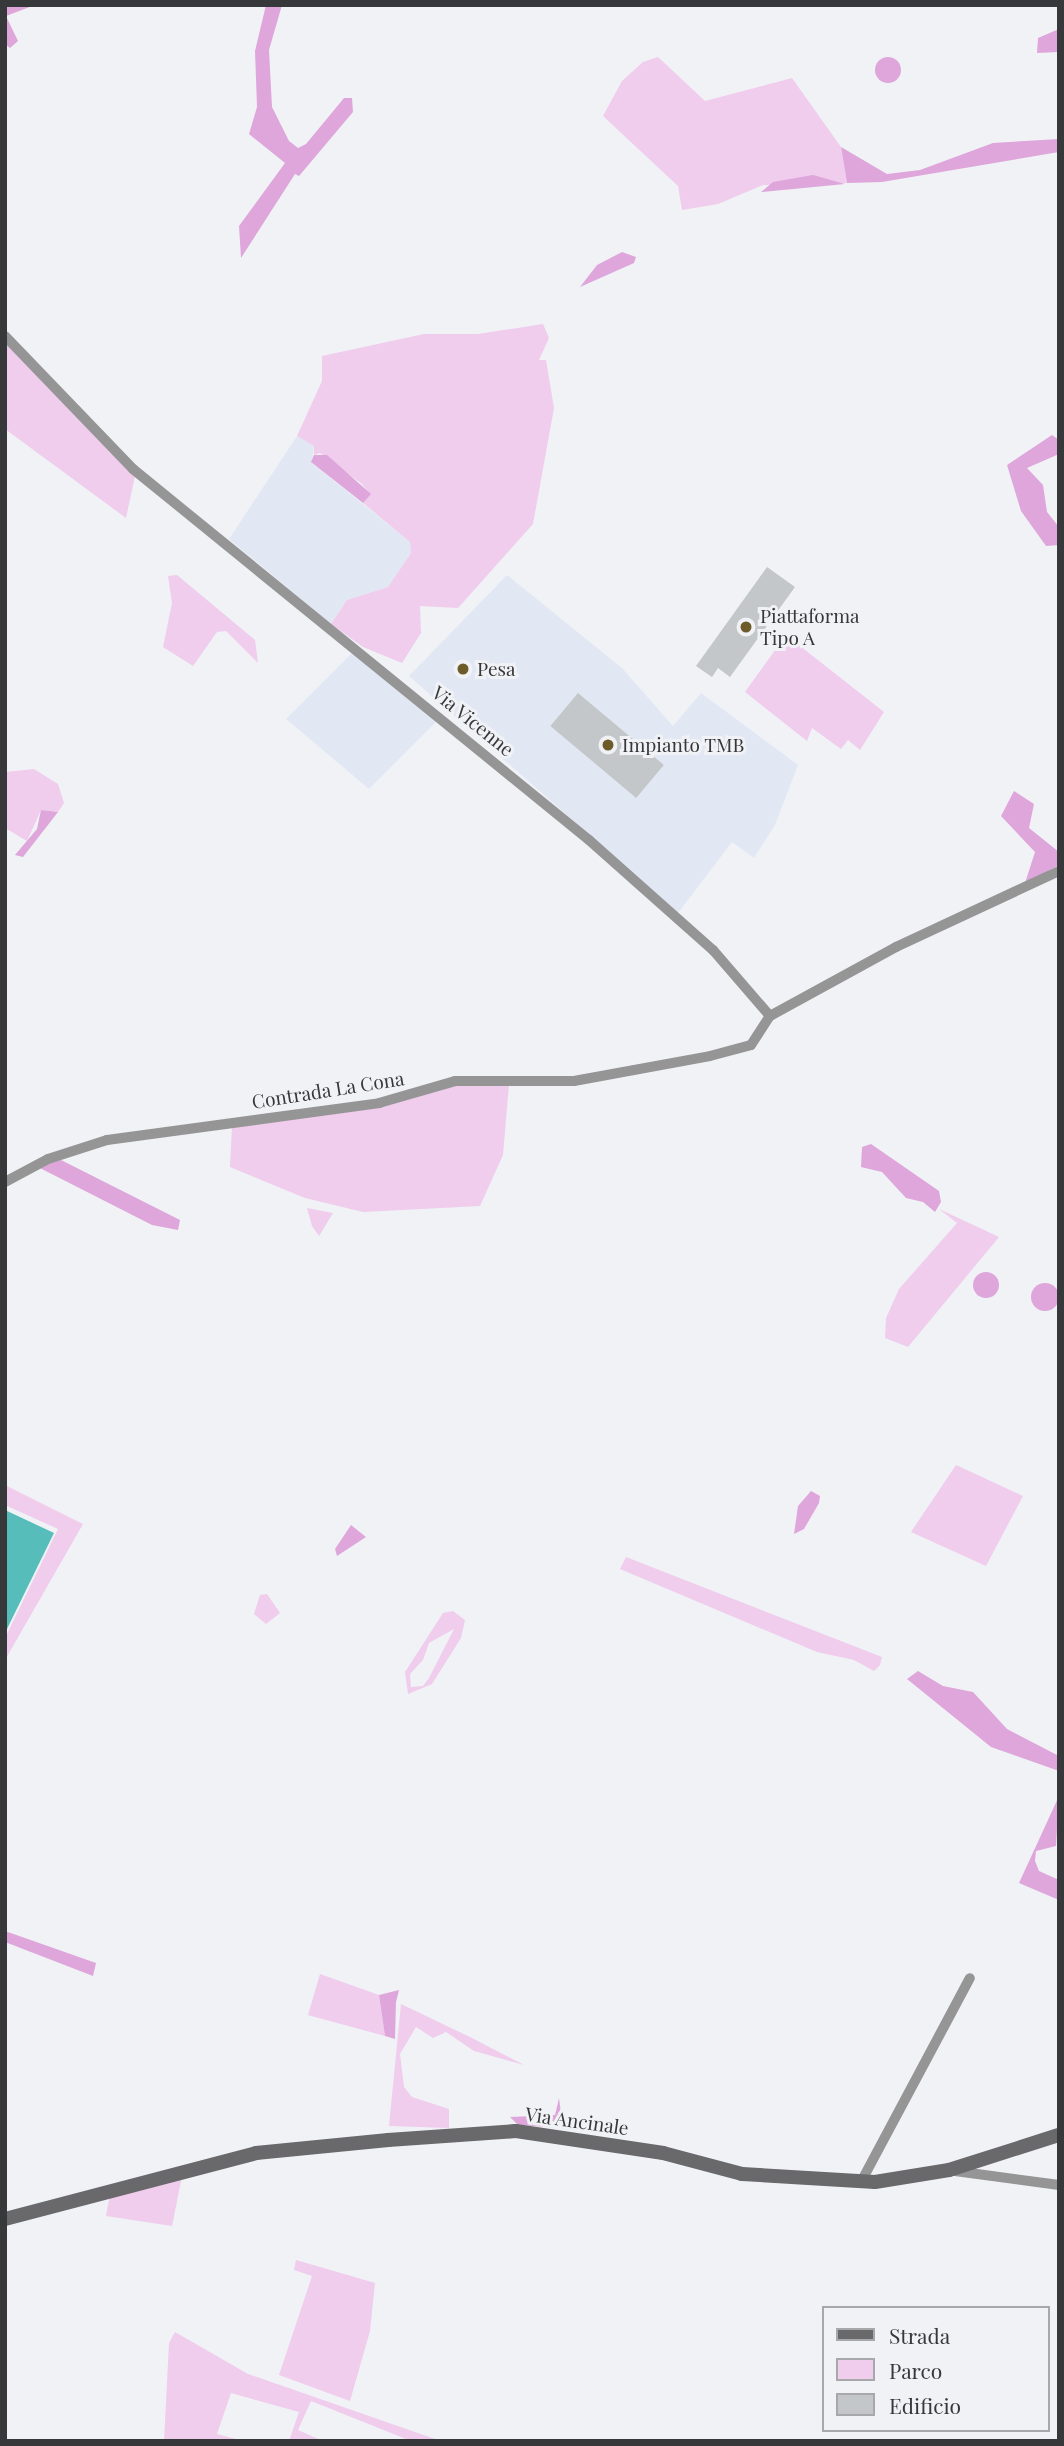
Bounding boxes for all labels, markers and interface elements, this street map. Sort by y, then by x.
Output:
place label: Piattaforma Tipo A [760,605,859,649]
marker: Piattaforma Tipo A [738,619,754,635]
place label: Pesa [477,658,515,680]
marker: Pesa [455,661,471,677]
street label: Via Vicenne [427,681,519,761]
place label: Impianto TMB [622,734,745,756]
marker: Impianto TMB [600,737,616,753]
street label: Contrada La Cona [250,1067,406,1113]
street label: Via Ancinale [523,2102,631,2140]
legend [822,2306,1050,2432]
text: Strada [889,2321,950,2349]
text: Parco [889,2356,942,2384]
text: Edificio [889,2391,961,2419]

